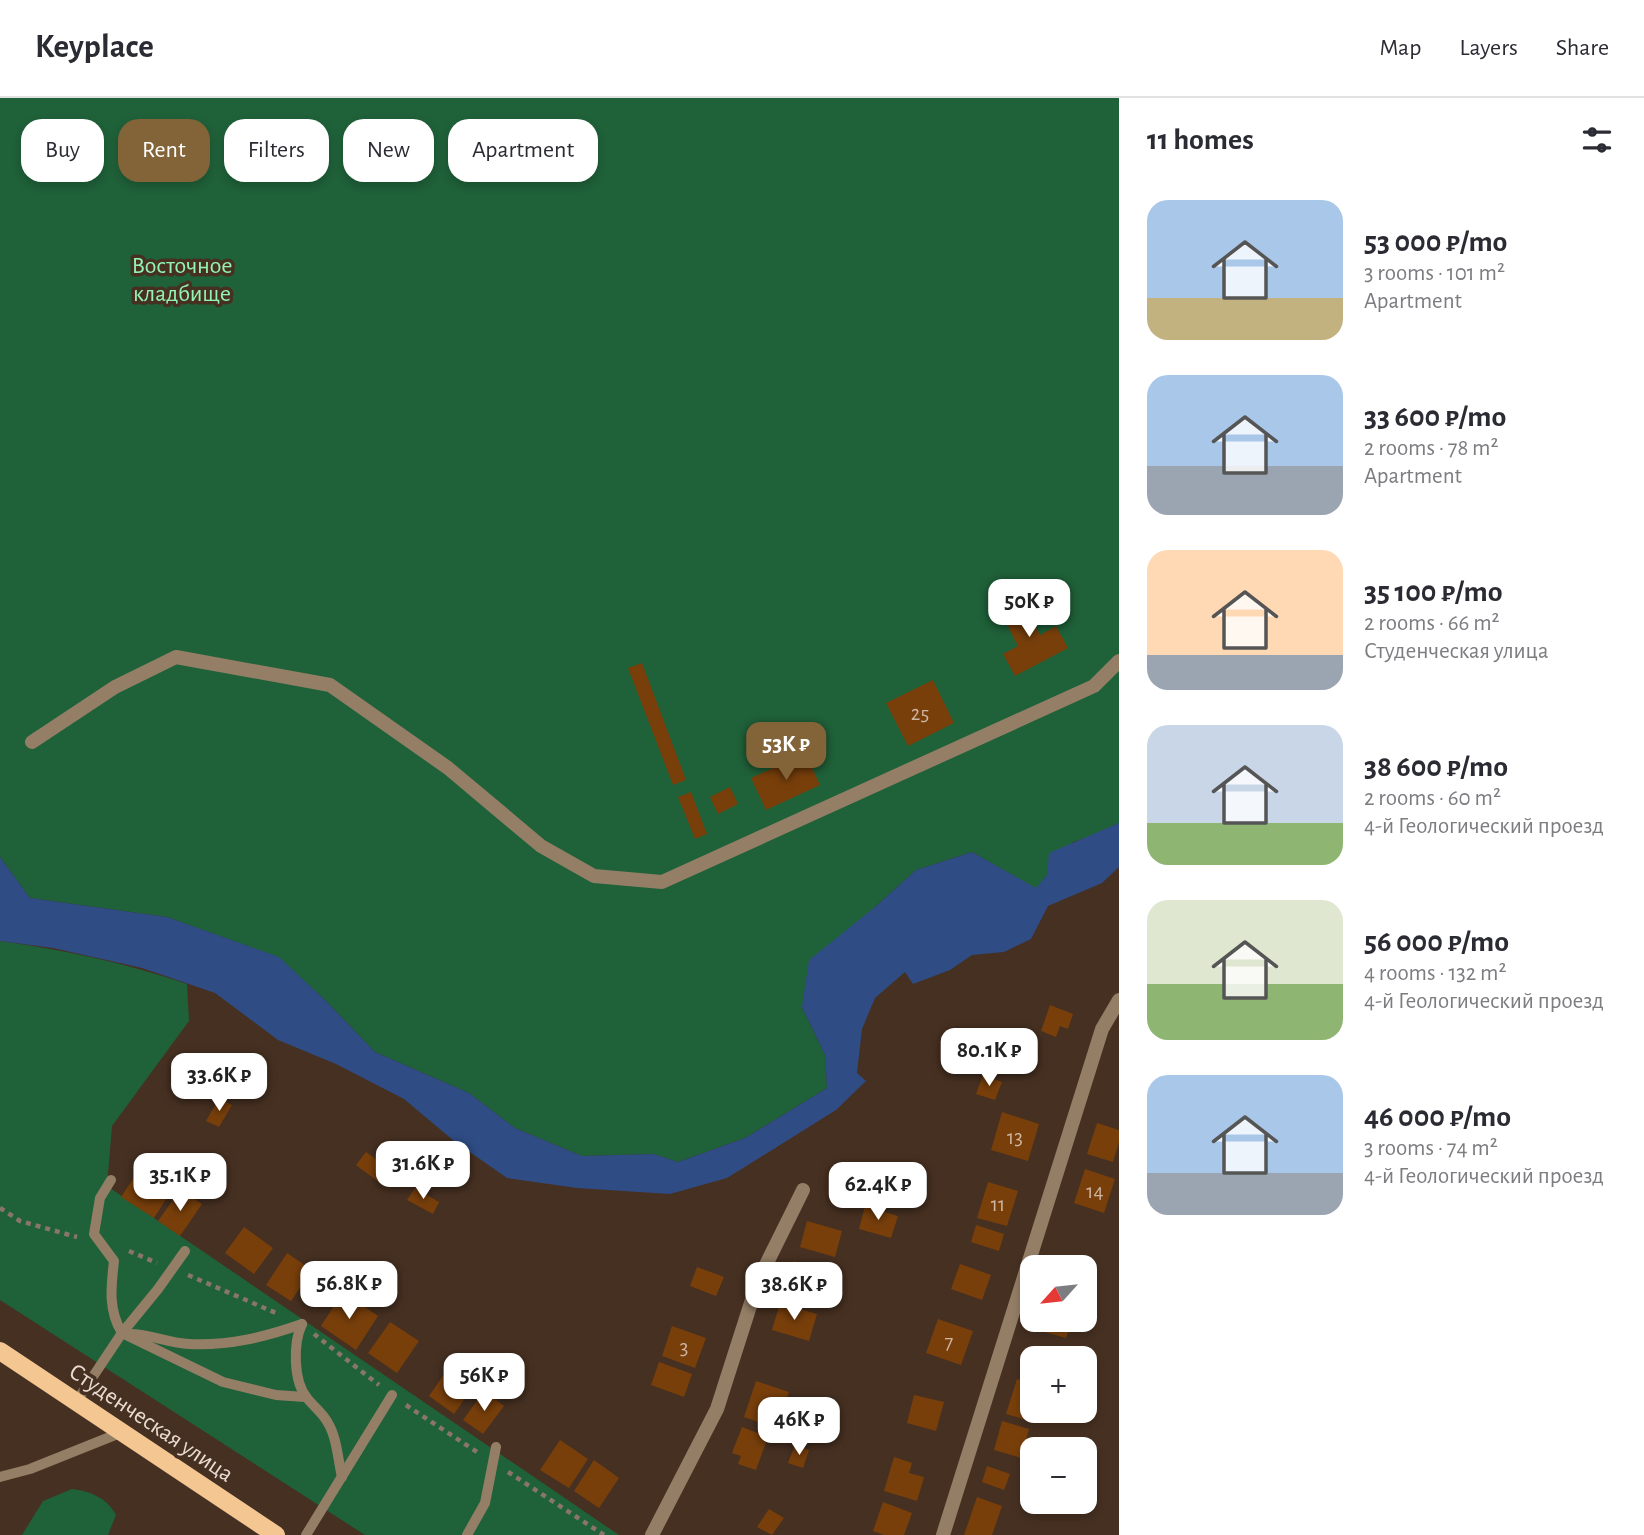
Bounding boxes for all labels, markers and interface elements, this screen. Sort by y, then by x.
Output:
text: Keyplace [35,31,154,64]
text: Map [1379,36,1421,60]
text: Layers [1459,36,1518,60]
text: Share [1556,36,1609,60]
chip: Buy [21,119,104,182]
chip: Rent [118,119,210,182]
chip: Filters [224,119,329,182]
chip: New [343,119,434,182]
chip: Apartment [448,119,598,182]
icon: filters [1578,121,1616,159]
text: 11 homes [1147,125,1254,155]
text: 53 000 ₽/mo [1364,227,1507,257]
icon: home [1203,228,1287,312]
park label: Восточное кладбище [132,254,232,306]
text: 3 rooms · 101 m² [1364,262,1505,285]
text: Apartment [1364,290,1462,313]
text: 33 600 ₽/mo [1364,402,1506,432]
icon: home [1203,403,1287,487]
text: 2 rooms · 78 m² [1364,437,1499,460]
text: Apartment [1364,465,1462,488]
text: 35 100 ₽/mo [1364,577,1503,607]
icon: home [1203,578,1287,662]
pin: 50K ₽ [980,580,1078,639]
text: 50K ₽ [1004,590,1054,613]
text: 2 rooms · 66 m² [1364,612,1500,635]
text: Студенческая улица [1364,640,1548,663]
house number: 25 [911,703,929,724]
pin: 53K ₽ [737,722,835,782]
text: 53K ₽ [762,733,810,756]
text: 38 600 ₽/mo [1364,752,1508,782]
icon: home [1203,753,1287,837]
text: 2 rooms · 60 m² [1364,787,1501,810]
text: 4-й Геологический проезд [1364,815,1604,838]
text: 56 000 ₽/mo [1364,927,1509,957]
icon: home [1203,928,1287,1012]
text: 4 rooms · 132 m² [1364,962,1506,985]
text: 4-й Геологический проезд [1364,990,1604,1013]
pin: 80.1K ₽ [924,1028,1054,1088]
text: 80.1K ₽ [957,1039,1021,1062]
pin: 33.6K ₽ [154,1054,284,1113]
text: 33.6K ₽ [187,1064,251,1087]
text: 46 000 ₽/mo [1364,1102,1511,1132]
icon: home [1203,1103,1287,1187]
house number: 13 [1007,1127,1023,1148]
text: 3 rooms · 74 m² [1364,1137,1498,1160]
pin: 31.6K ₽ [358,1142,488,1201]
text: 31.6K ₽ [392,1152,454,1175]
pin: 35.1K ₽ [115,1154,245,1213]
pin: 62.4K ₽ [813,1162,943,1222]
text: 35.1K ₽ [149,1164,211,1187]
text: 4-й Геологический проезд [1364,1165,1604,1188]
text: 62.4K ₽ [845,1173,911,1196]
house number: 14 [1086,1181,1104,1202]
house number: 11 [991,1194,1005,1215]
north arrow [1020,1255,1097,1332]
map controls [1020,1255,1097,1514]
pin: 56.8K ₽ [284,1262,414,1321]
pin: 38.6K ₽ [729,1262,859,1322]
text: 56.8K ₽ [316,1272,382,1295]
text: 38.6K ₽ [761,1273,827,1296]
house number: 7 [945,1332,954,1353]
house number: 3 [680,1337,688,1358]
button: + [1020,1346,1097,1423]
pin: 56K ₽ [435,1354,533,1413]
street label: Студенческая улица [65,1359,238,1487]
text: 56K ₽ [460,1364,508,1387]
pin: 46K ₽ [750,1398,848,1457]
text: 46K ₽ [774,1408,824,1431]
button: − [1020,1437,1097,1514]

